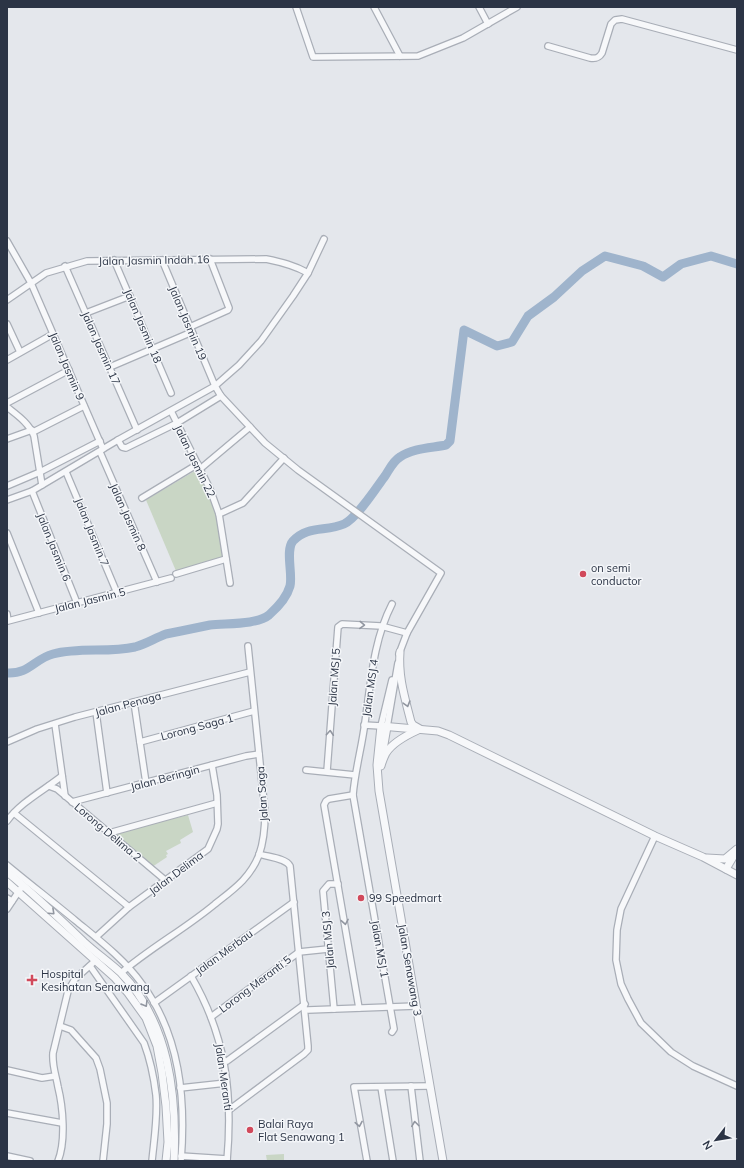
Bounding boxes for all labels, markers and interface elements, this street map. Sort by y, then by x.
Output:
street label: Jalan Jasmin Indah 16 [98,252,210,268]
street label: Jalan Jasmin 19 [166,284,210,362]
street label: Jalan Jasmin 18 [121,287,165,366]
street label: Jalan Jasmin 17 [78,309,124,387]
street label: Jalan Jasmin 9 [46,330,88,402]
street label: Jalan Jasmin 22 [171,422,219,500]
street label: Jalan Jasmin 8 [107,481,149,553]
street label: Jalan Jasmin 7 [72,496,112,568]
street label: Jalan Jasmin 6 [34,511,74,584]
place label: on semi conductor [591,561,642,588]
marker: on semi conductor [578,569,588,579]
street label: Jalan Jasmin 5 [53,584,127,616]
one-way arrow [359,620,365,629]
street label: Jalan MSJ 5 [325,647,343,706]
street label: Jalan MSJ 4 [359,658,381,718]
street label: Jalan Penaga [93,688,163,720]
one-way arrow [402,701,410,708]
street label: Lorong Saga 1 [159,711,235,743]
one-way arrow [326,730,335,736]
street label: Jalan Beringin [129,762,201,794]
street label: Jalan Saga [253,766,271,822]
street label: Lorong Delima 2 [72,800,145,864]
street label: Jalan Delima [146,848,206,898]
place label: 99 Speedmart [369,891,442,905]
marker: 99 Speedmart [356,893,366,903]
one-way arrow [47,907,54,914]
street label: Jalan MSJ 3 [318,910,338,970]
one-way arrow [340,919,349,925]
street label: Jalan MSJ 1 [368,919,392,979]
street label: Jalan Senawang 3 [395,923,425,1017]
street label: Jalan Merbau [192,926,256,978]
street label: Lorong Meranti 5 [216,952,294,1016]
place label: Hospital Kesihatan Senawang [41,967,150,994]
marker: Hospital Kesihatan Senawang [26,974,38,986]
one-way arrow [140,1000,147,1007]
street label: Jalan Meranti [212,1043,236,1111]
place label: Balai Raya Flat Senawang 1 [258,1117,345,1144]
north arrow [696,1120,736,1160]
one-way arrow [355,1121,363,1127]
one-way arrow [411,1121,420,1127]
marker: Balai Raya Flat Senawang 1 [245,1125,255,1135]
text: N [699,1138,716,1152]

